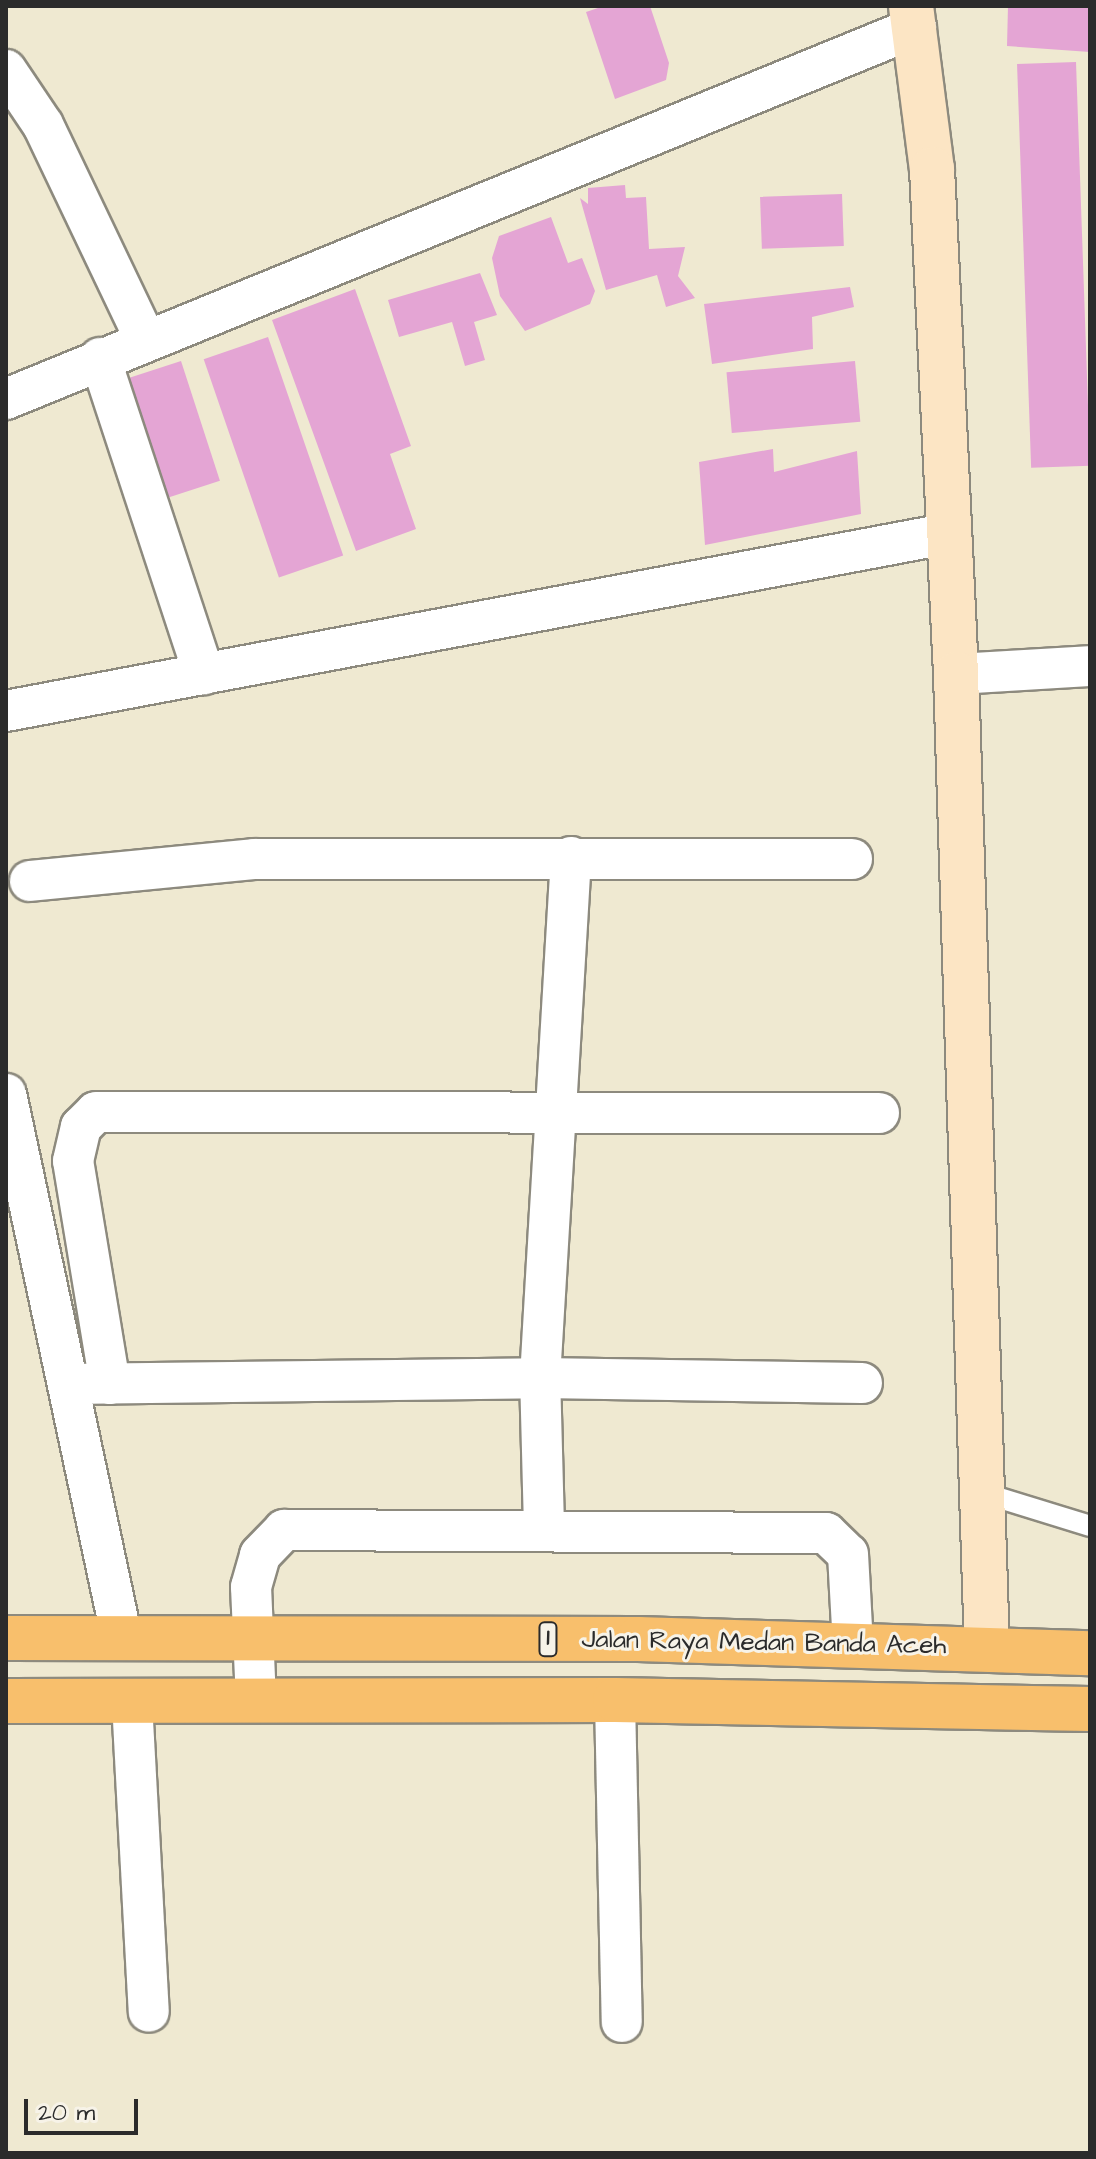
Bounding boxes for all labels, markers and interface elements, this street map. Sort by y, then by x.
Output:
road number: 1 [538,1619,558,1659]
street label: Jalan Raya Medan Banda Aceh [581,1624,947,1662]
scale bar [28,2083,142,2133]
text: 20 m [38,2096,95,2130]

